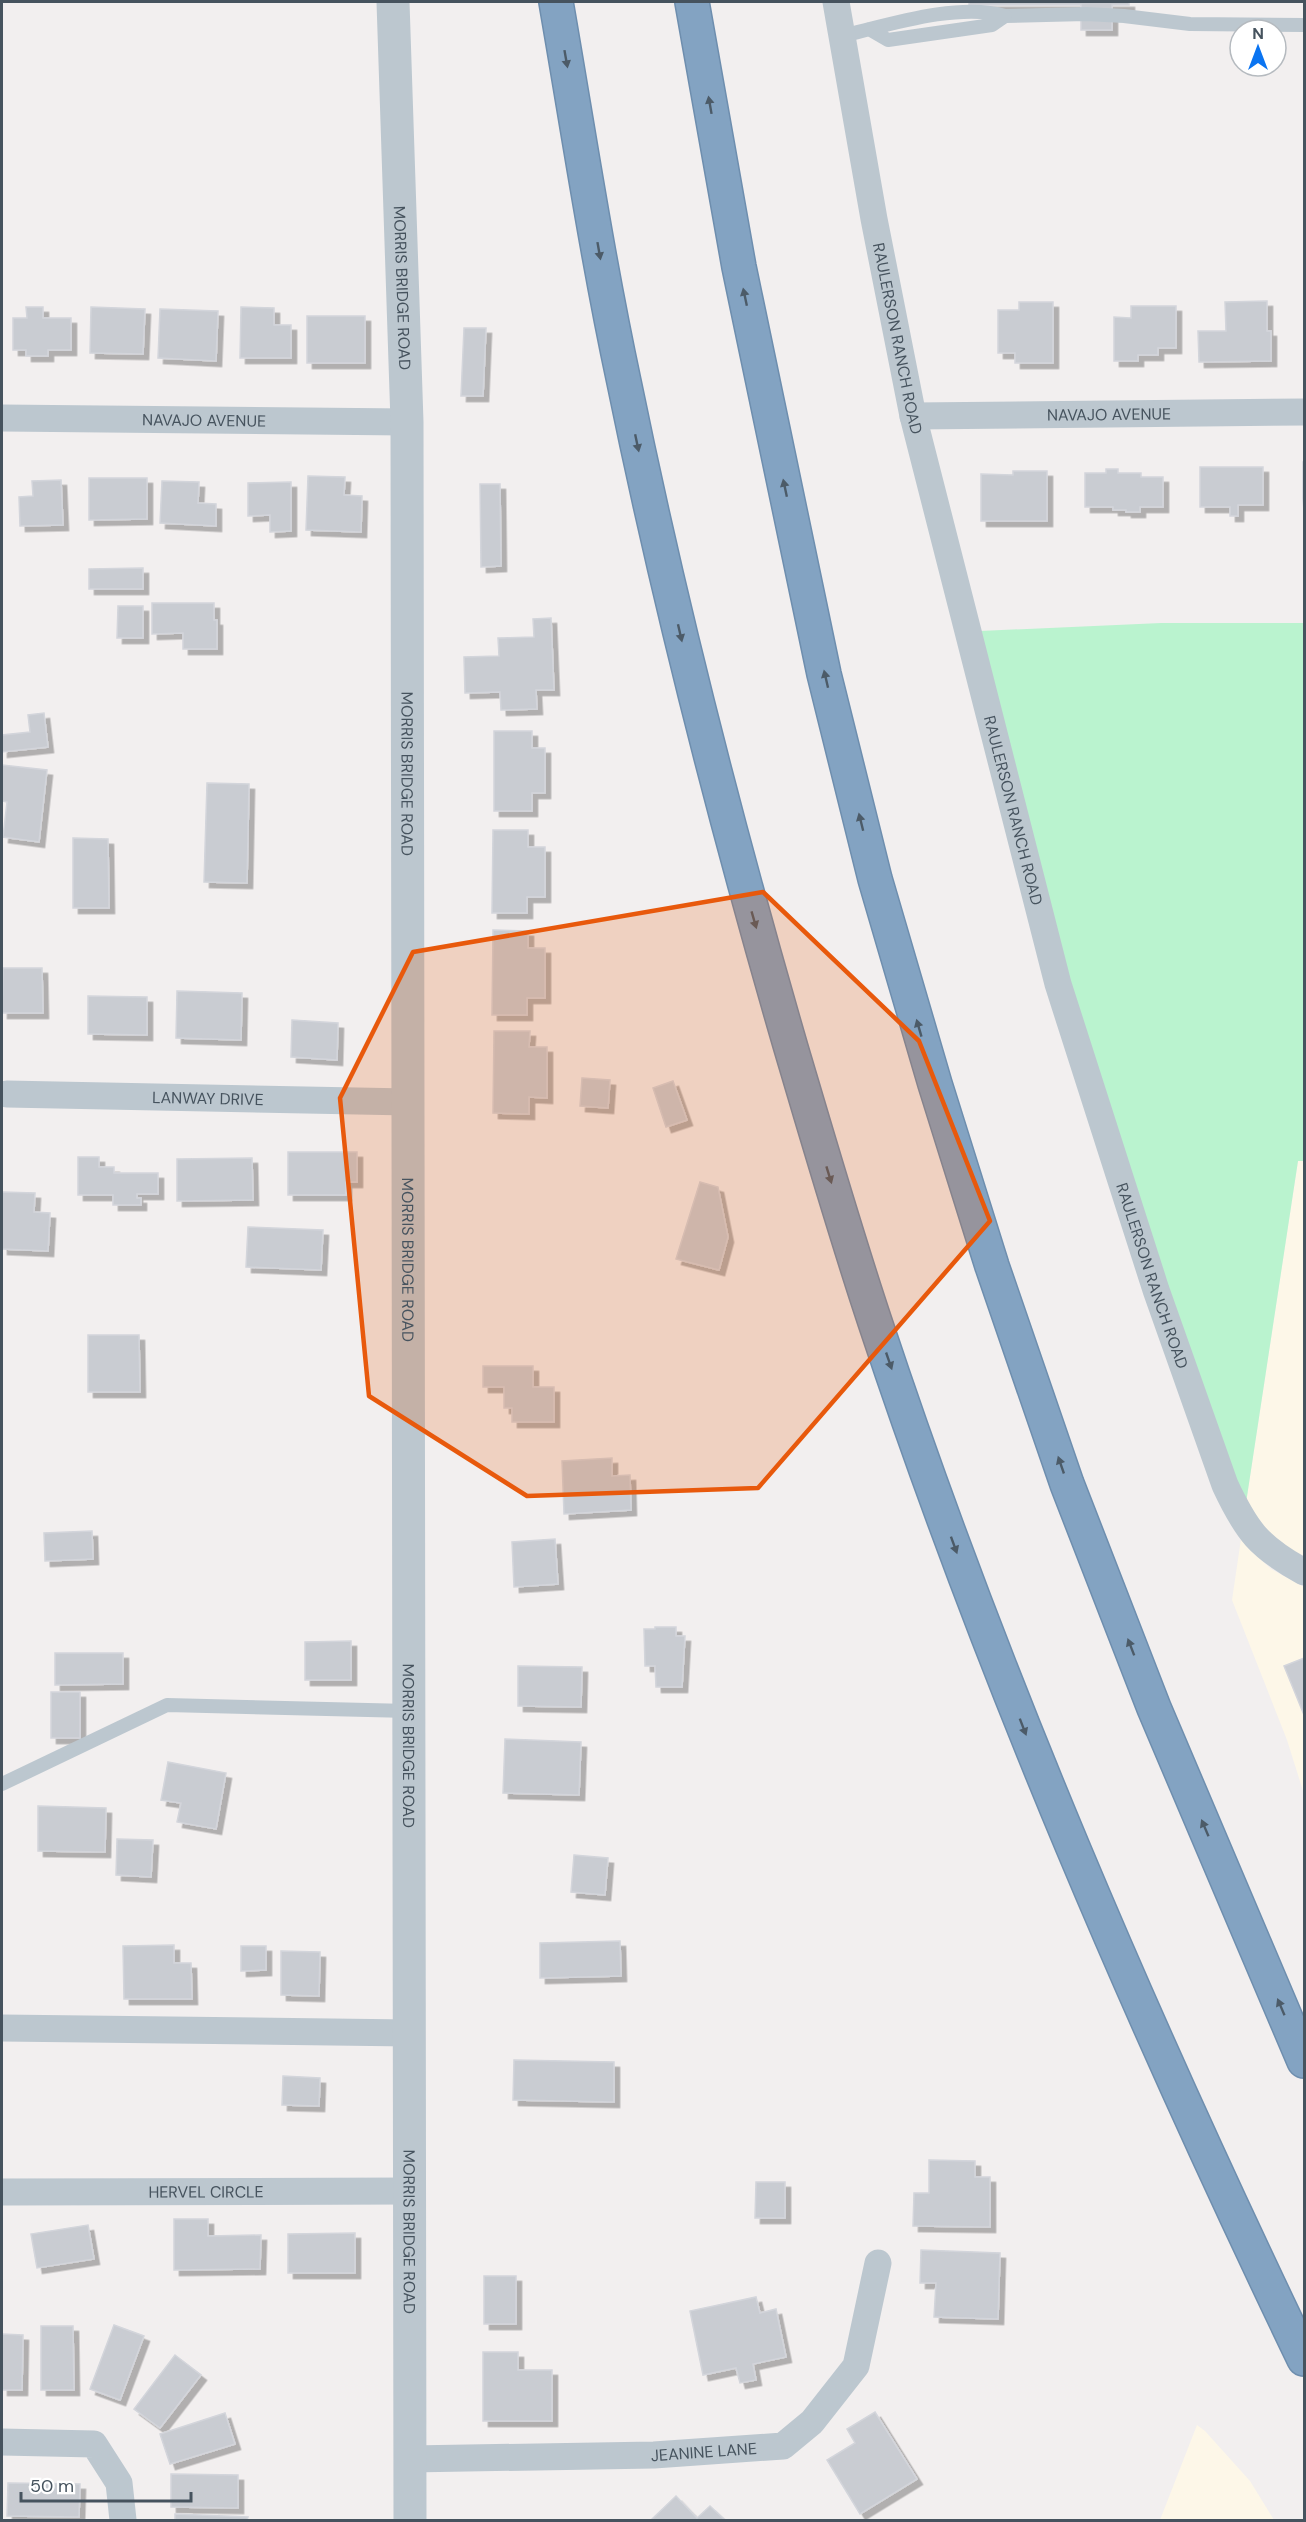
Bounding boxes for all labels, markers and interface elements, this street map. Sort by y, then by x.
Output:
north arrow [1228,18,1288,78]
text: N [1252,23,1264,44]
one-way arrow [562,50,571,69]
one-way arrow [706,96,715,115]
street label: MORRIS BRIDGE ROAD [389,205,416,370]
street label: RAULERSON RANCH ROAD [868,241,928,436]
one-way arrow [595,242,604,261]
one-way arrow [740,288,749,307]
street label: NAVAJO AVENUE [1047,403,1171,425]
street label: NAVAJO AVENUE [142,409,266,431]
one-way arrow [633,433,642,452]
one-way arrow [780,478,789,497]
one-way arrow [675,624,685,642]
one-way arrow [820,670,830,688]
street label: MORRIS BRIDGE ROAD [397,692,418,856]
street label: RAULERSON RANCH ROAD [979,713,1048,907]
one-way arrow [856,813,866,831]
one-way arrow [750,911,759,929]
one-way arrow [914,1018,923,1036]
street label: LANWAY DRIVE [152,1086,264,1110]
one-way arrow [825,1166,835,1184]
street label: MORRIS BRIDGE ROAD [398,1178,419,1342]
street label: RAULERSON RANCH ROAD [1112,1180,1193,1371]
one-way arrow [884,1352,894,1370]
one-way arrow [1056,1456,1065,1474]
one-way arrow [950,1536,960,1554]
one-way arrow [1125,1638,1135,1656]
street label: MORRIS BRIDGE ROAD [398,1664,420,1828]
one-way arrow [1019,1718,1028,1736]
one-way arrow [1200,1818,1210,1836]
one-way arrow [1276,1998,1286,2016]
street label: MORRIS BRIDGE ROAD [399,2150,420,2314]
street label: HERVEL CIRCLE [148,2181,264,2202]
street label: JEANINE LANE [650,2437,757,2466]
scale bar [21,2465,190,2503]
text: 50 m [30,2474,74,2498]

